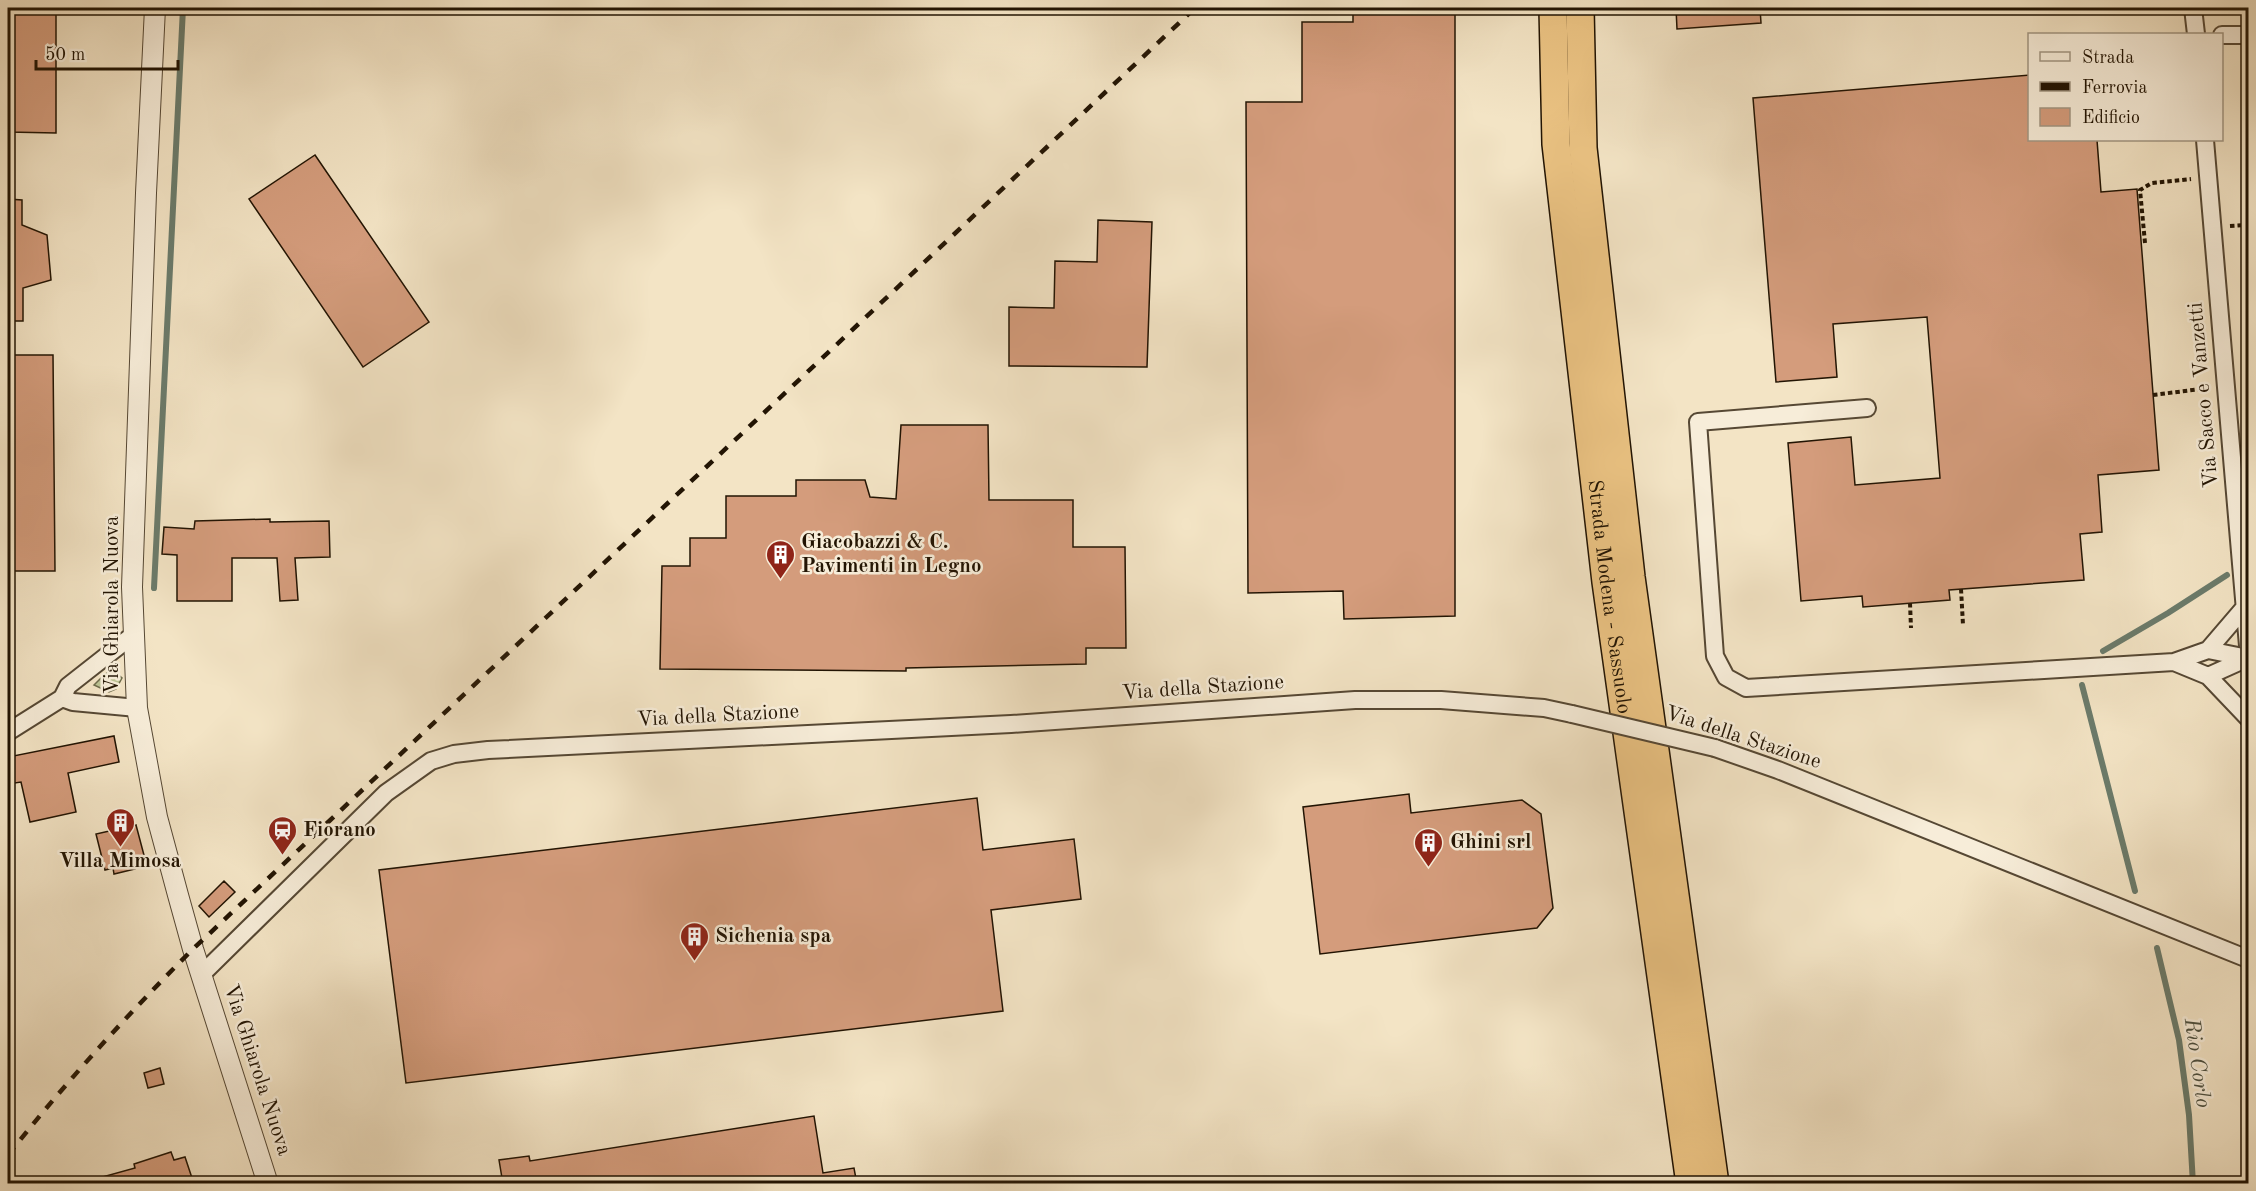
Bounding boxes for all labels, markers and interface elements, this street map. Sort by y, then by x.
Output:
scale bar [36,33,178,71]
legend [2028,33,2223,141]
text: 50 m [45,46,85,64]
text: Strada [2082,49,2134,67]
text: Ferrovia [2082,79,2147,97]
text: Edificio [2082,109,2140,127]
street label: Via Sacco e Vanzetti [2185,301,2223,489]
street label: Strada Modena - Sassuolo [1584,479,1635,715]
street label: Via Ghiarola Nuova [102,516,123,694]
place label: Giacobazzi & C. Pavimenti in Legno [801,532,982,577]
building icon: Giacobazzi & C. Pavimenti in Legno [764,538,796,580]
street label: Via della Stazione [1121,672,1285,704]
street label: Via della Stazione [636,701,800,731]
street label: Via della Stazione [1662,703,1824,773]
building icon: Villa Mimosa [104,806,136,848]
station icon: Fiorano [266,814,298,856]
place label: Fiorano [303,820,376,841]
building icon: Ghini srl [1413,826,1445,868]
place label: Ghini srl [1450,832,1531,853]
place label: Villa Mimosa [59,851,182,872]
building icon: Sichenia spa [678,920,710,962]
place label: Sichenia spa [715,926,832,947]
street label: Via Ghiarola Nuova [219,982,295,1158]
water label: Rio Corlo [2180,1016,2214,1109]

